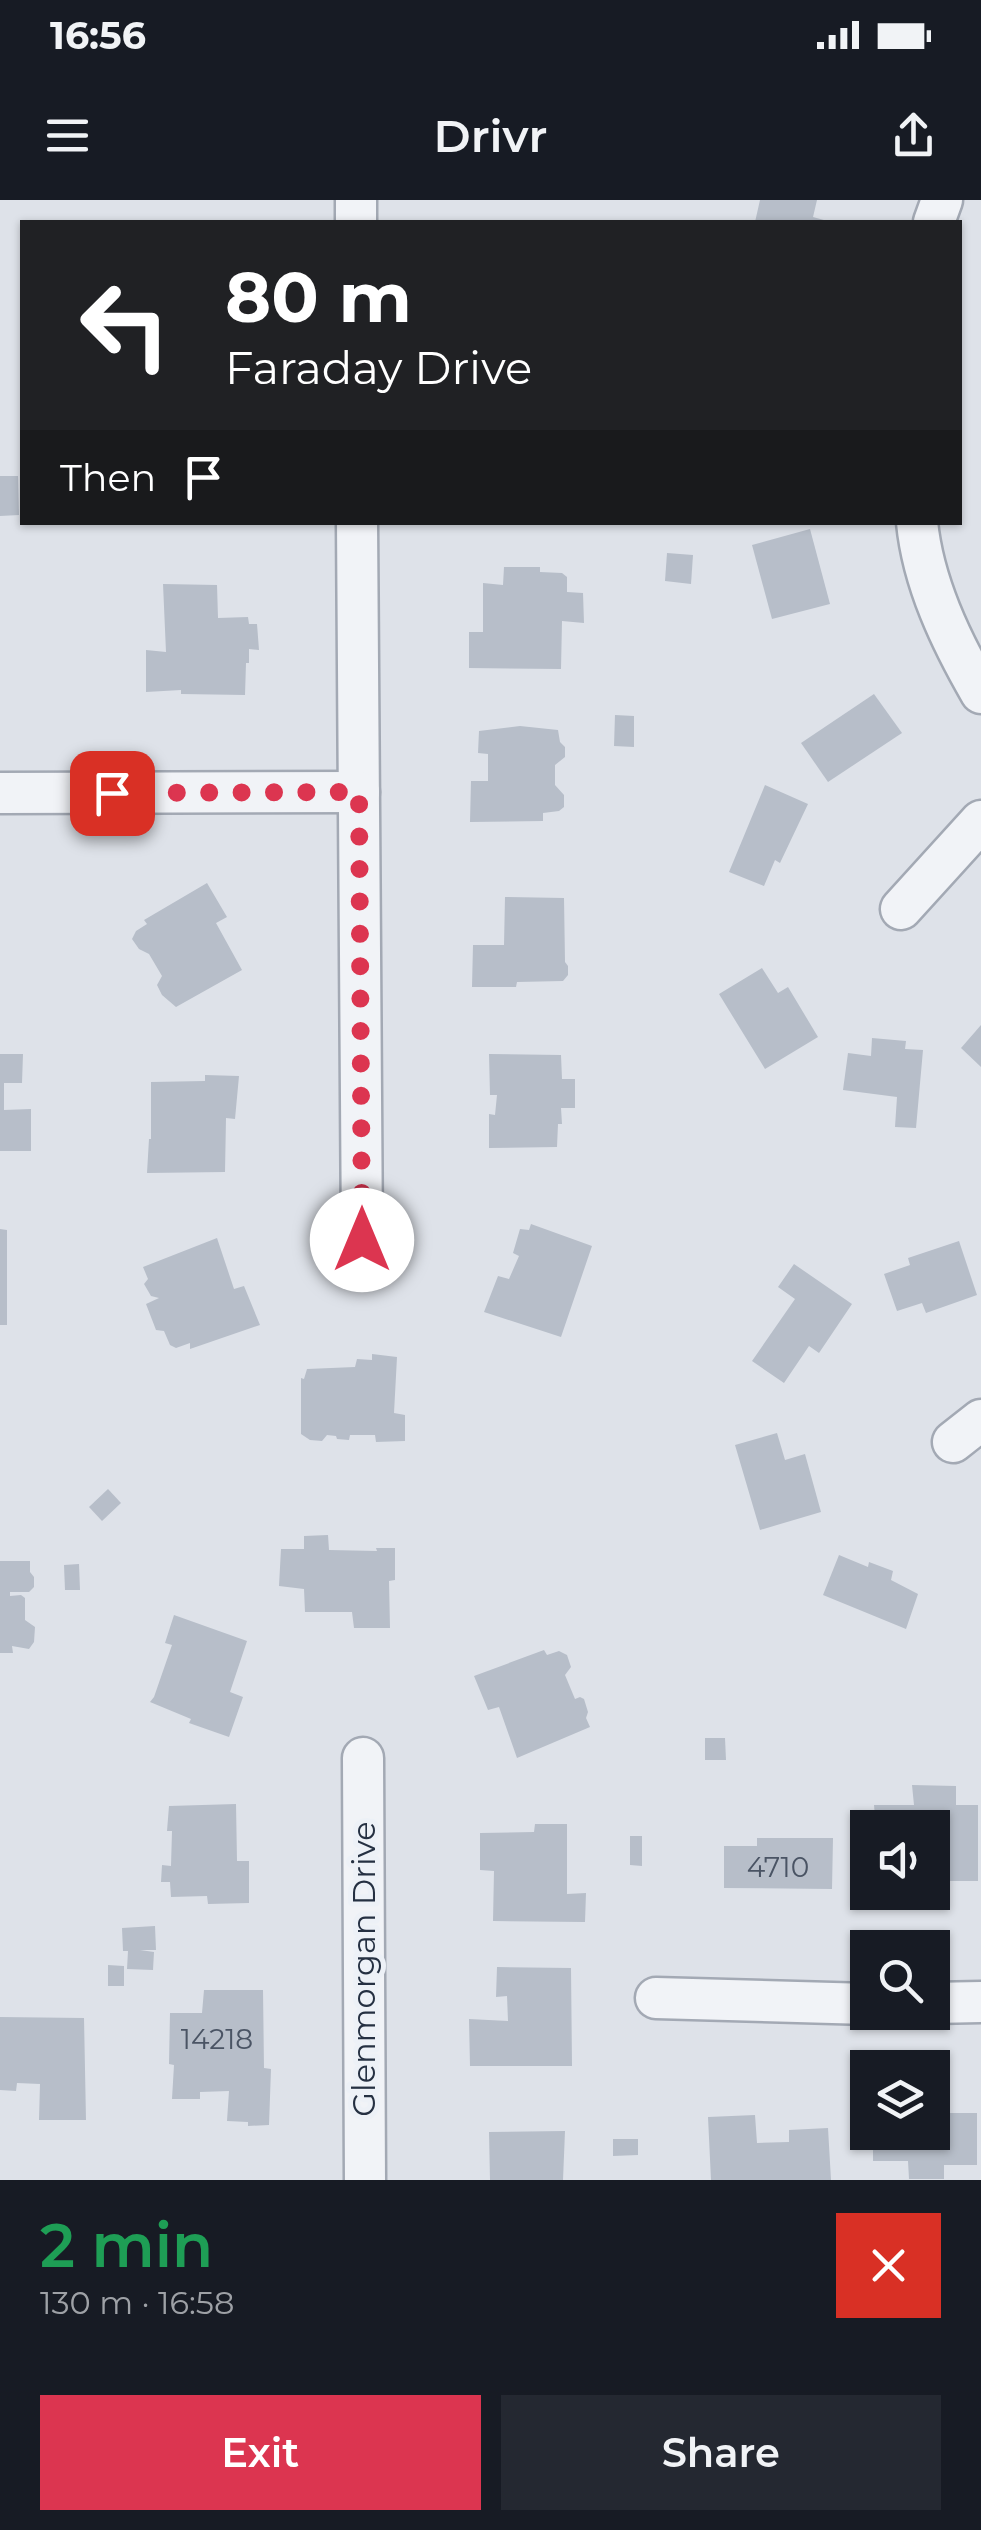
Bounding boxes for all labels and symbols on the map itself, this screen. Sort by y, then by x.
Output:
pin [70,751,155,836]
position arrow [310,1188,414,1292]
street label: Glenmorgan Drive [344,1821,383,2117]
house number: 4710 [747,1850,809,1884]
house number: 14218 [181,2022,253,2056]

